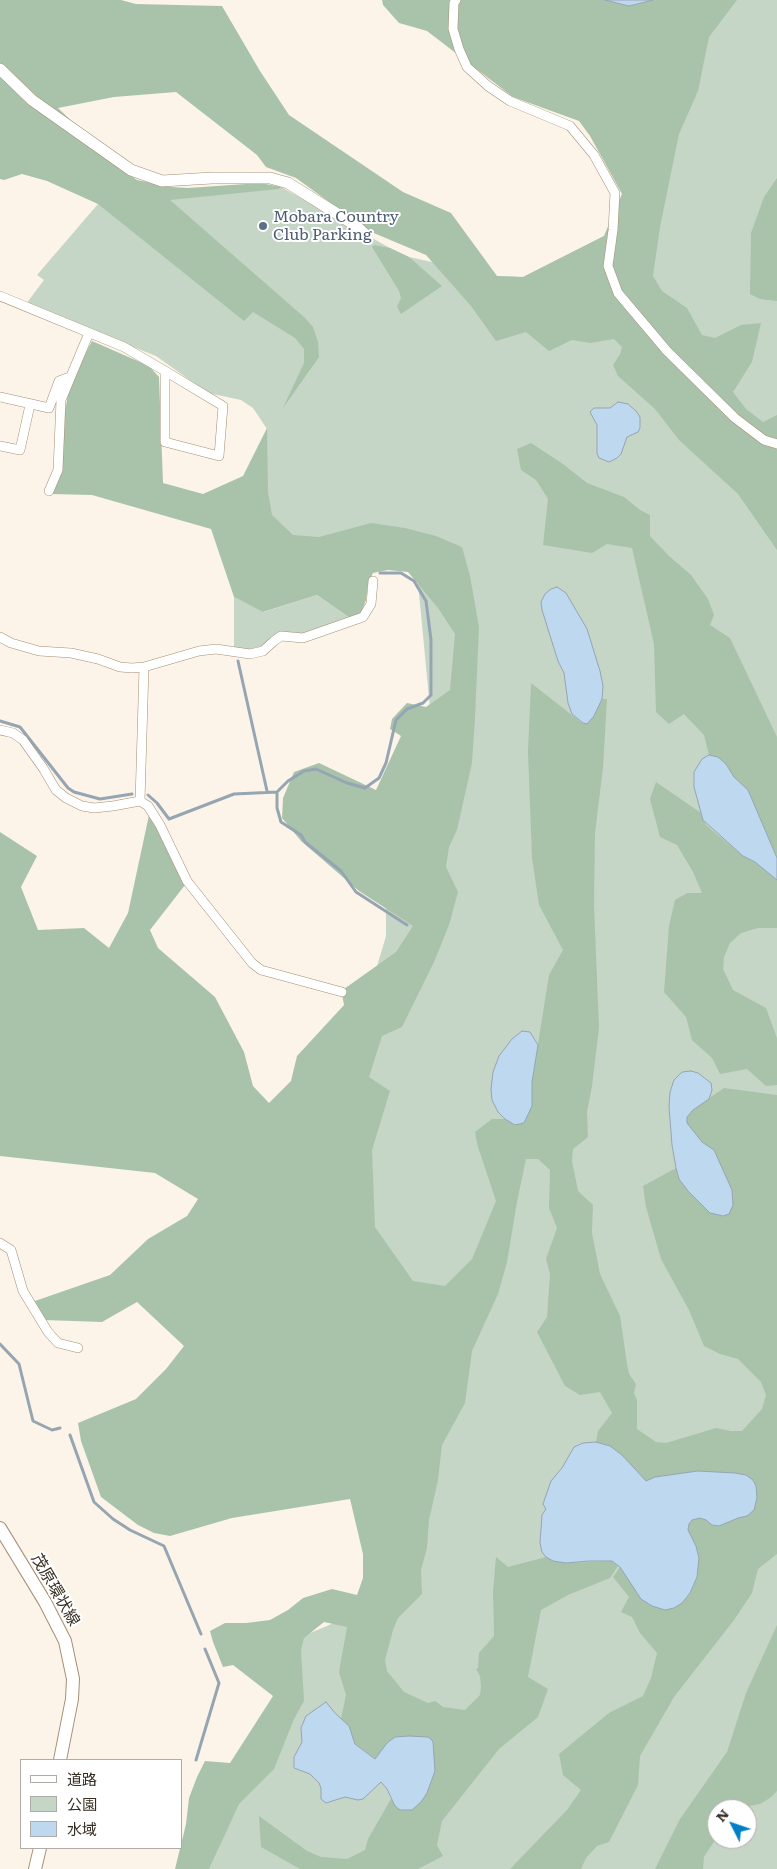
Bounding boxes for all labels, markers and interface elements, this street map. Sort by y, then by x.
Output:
place label: Mobara Country Club Parking [273,207,399,245]
marker: Mobara Country Club Parking [257,220,269,232]
street label: 茂原環状線 [27,1551,83,1629]
legend [20,1759,182,1849]
text: 道路 [67,1767,97,1790]
text: 公園 [67,1792,97,1815]
north arrow [707,1799,757,1849]
text: N [710,1804,733,1826]
text: 水域 [67,1817,97,1840]

